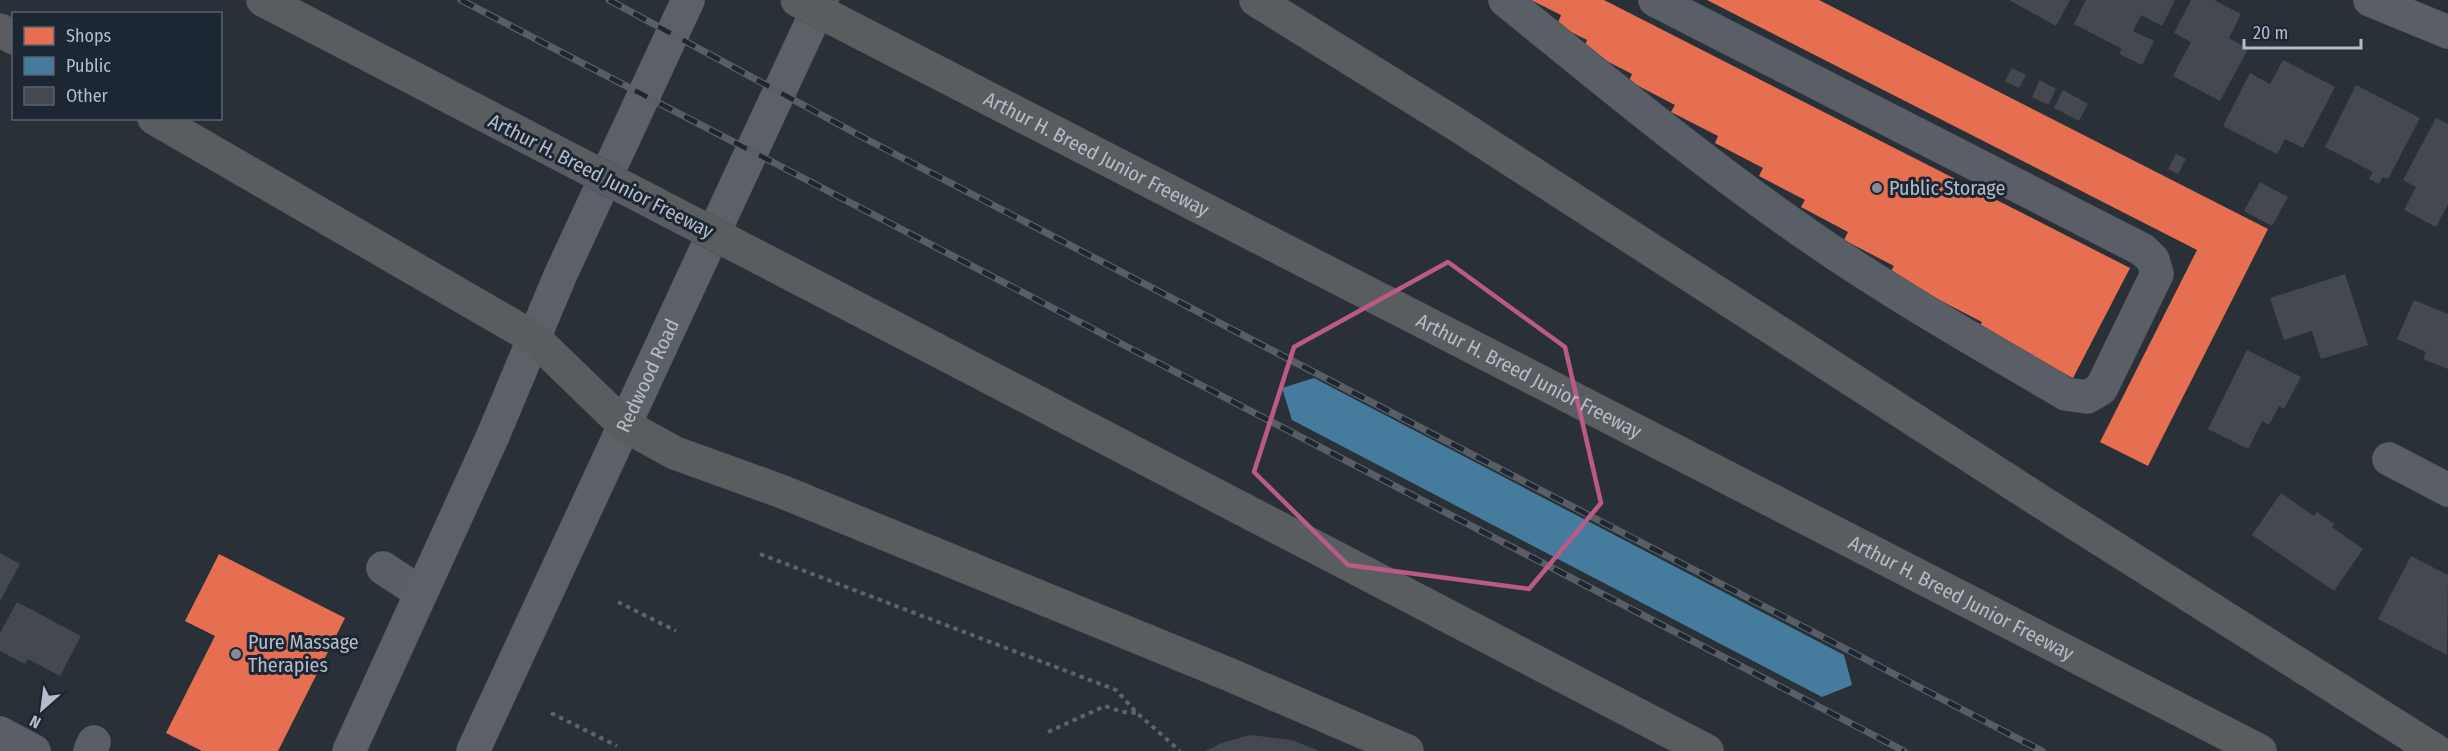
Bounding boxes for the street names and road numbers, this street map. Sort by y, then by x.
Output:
street label: Arthur H. Breed Junior Freeway [980,86,1213,222]
street label: Arthur H. Breed Junior Freeway [484,109,718,243]
street label: Arthur H. Breed Junior Freeway [1412,308,1646,444]
street label: Redwood Road [611,315,684,436]
street label: Arthur H. Breed Junior Freeway [1845,530,2078,665]

